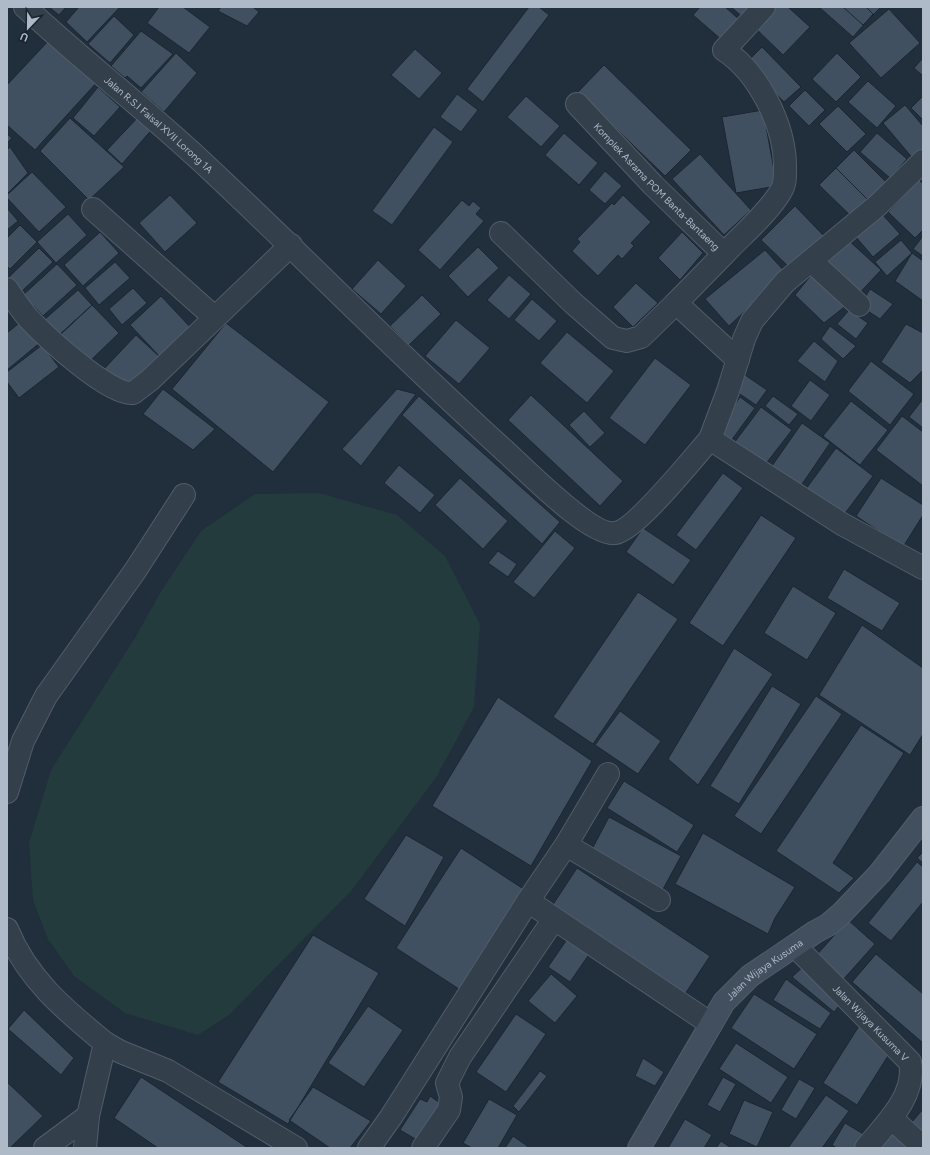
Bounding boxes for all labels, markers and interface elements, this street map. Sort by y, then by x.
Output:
north arrow [8,8,48,48]
text: U [18,29,30,44]
street label: Jalan R.S.I Faisal XVII Lorong 1A [102,73,216,176]
street label: Komplek Asrama POM Banta-Bantaeng [591,120,723,253]
street label: Jalan Wijaya Kusuma [723,936,805,1003]
street label: Jalan Wijaya Kusuma V [830,982,912,1064]

